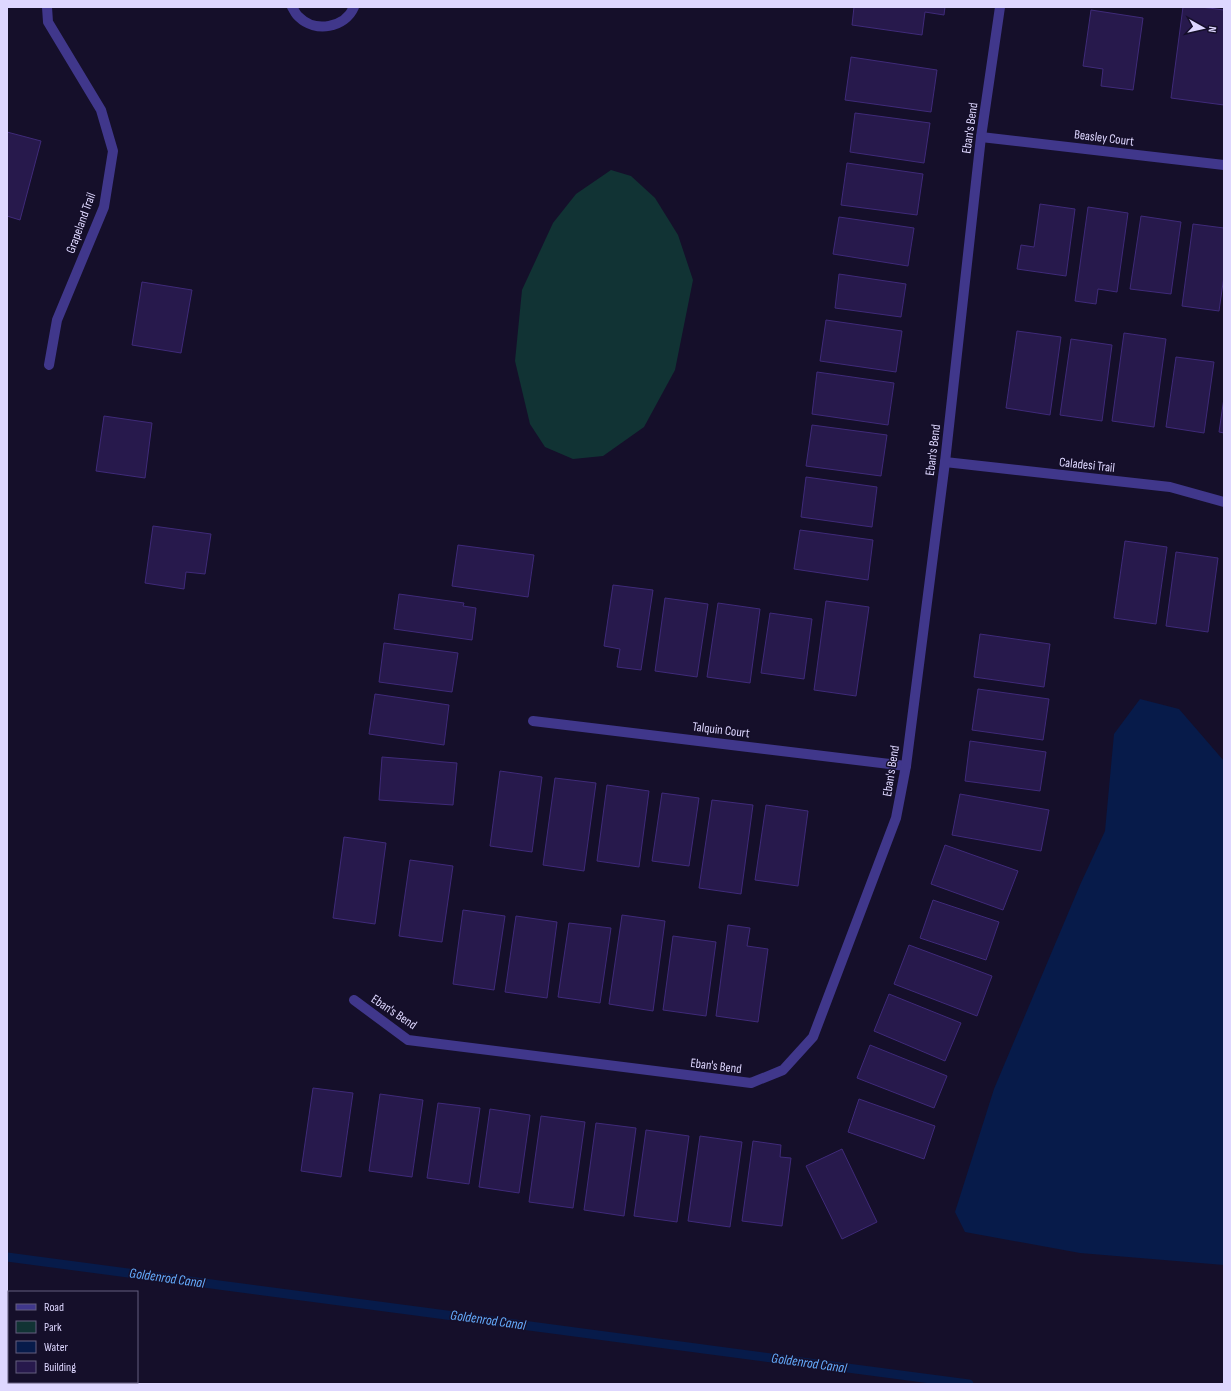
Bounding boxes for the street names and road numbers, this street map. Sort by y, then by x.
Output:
street label: Eban's Bend [958,101,982,155]
street label: Beasley Court [1073,126,1135,150]
street label: Grapeland Trail [63,190,99,256]
street label: Eban's Bend [922,423,944,477]
street label: Caladesi Trail [1058,454,1116,476]
street label: Talquin Court [691,719,751,741]
street label: Eban's Bend [879,744,903,798]
street label: Eban's Bend [368,991,420,1033]
street label: Eban's Bend [689,1055,743,1077]

